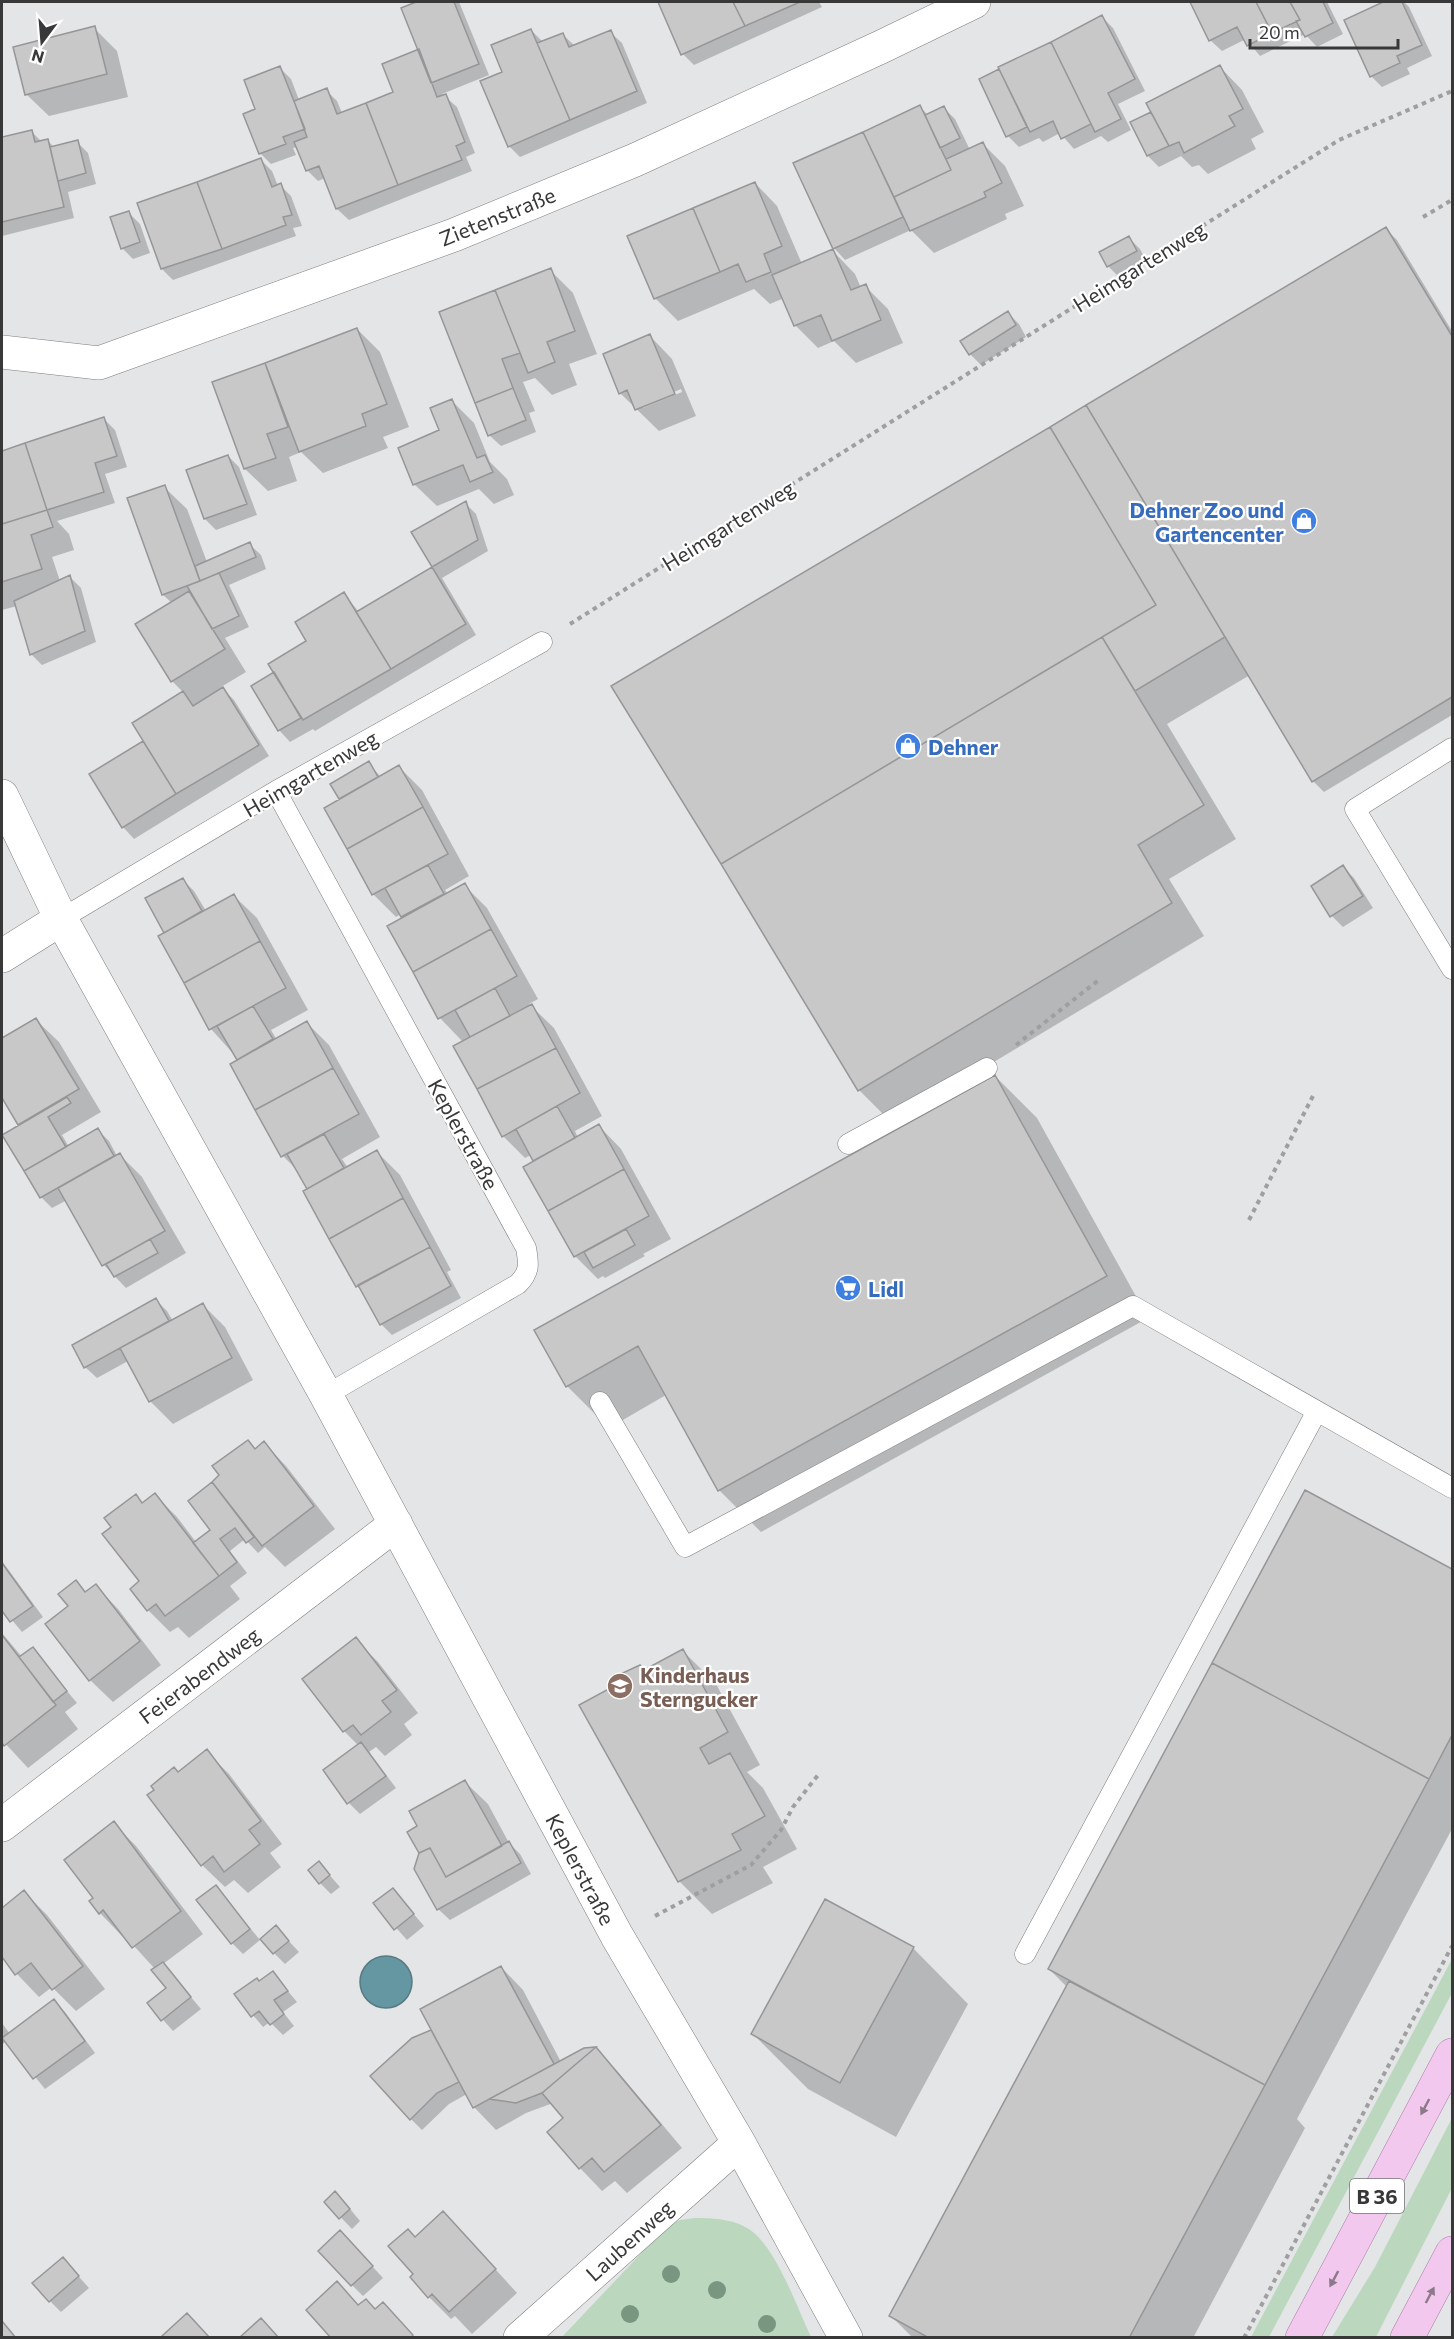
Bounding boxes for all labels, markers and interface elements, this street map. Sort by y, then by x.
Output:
north arrow [12,12,72,72]
scale bar [1250,12,1398,50]
text: 20 m [1259,21,1300,43]
text: N [29,46,46,68]
street label: Zietenstraße [435,181,559,251]
street label: Heimgartenweg [1068,215,1210,317]
street label: Heimgartenweg [657,474,799,576]
place label: Dehner Zoo und Gartencenter [1130,497,1284,546]
shop icon: Dehner Zoo und Gartencenter [1289,506,1319,536]
street label: Heimgartenweg [238,724,382,822]
shop icon: Dehner [893,731,923,761]
place label: Dehner [928,734,999,759]
street label: Keplerstraße [423,1074,505,1194]
supermarket icon: Lidl [833,1273,863,1303]
place label: Lidl [868,1276,904,1301]
street label: Feierabendweg [134,1621,264,1729]
place label: Kinderhaus Sterngucker [640,1662,758,1711]
school or university icon: Kinderhaus Sterngucker [605,1671,635,1701]
street label: Keplerstraße [541,1809,621,1929]
one-way arrow [1420,2098,1430,2115]
road number: B 36 [1350,2179,1404,2213]
street label: Laubenweg [580,2194,678,2286]
one-way arrow [1329,2270,1339,2288]
one-way arrow [1425,2286,1435,2303]

